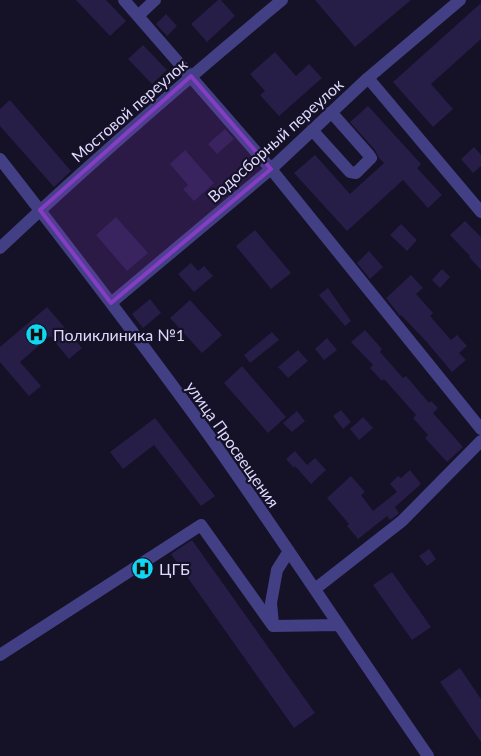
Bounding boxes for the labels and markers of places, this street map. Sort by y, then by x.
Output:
hospital icon: Поликлиника №1 [25,322,49,346]
place label: Поликлиника №1 [53,325,185,344]
hospital icon: ЦГБ [131,556,155,580]
place label: ЦГБ [159,559,190,578]

